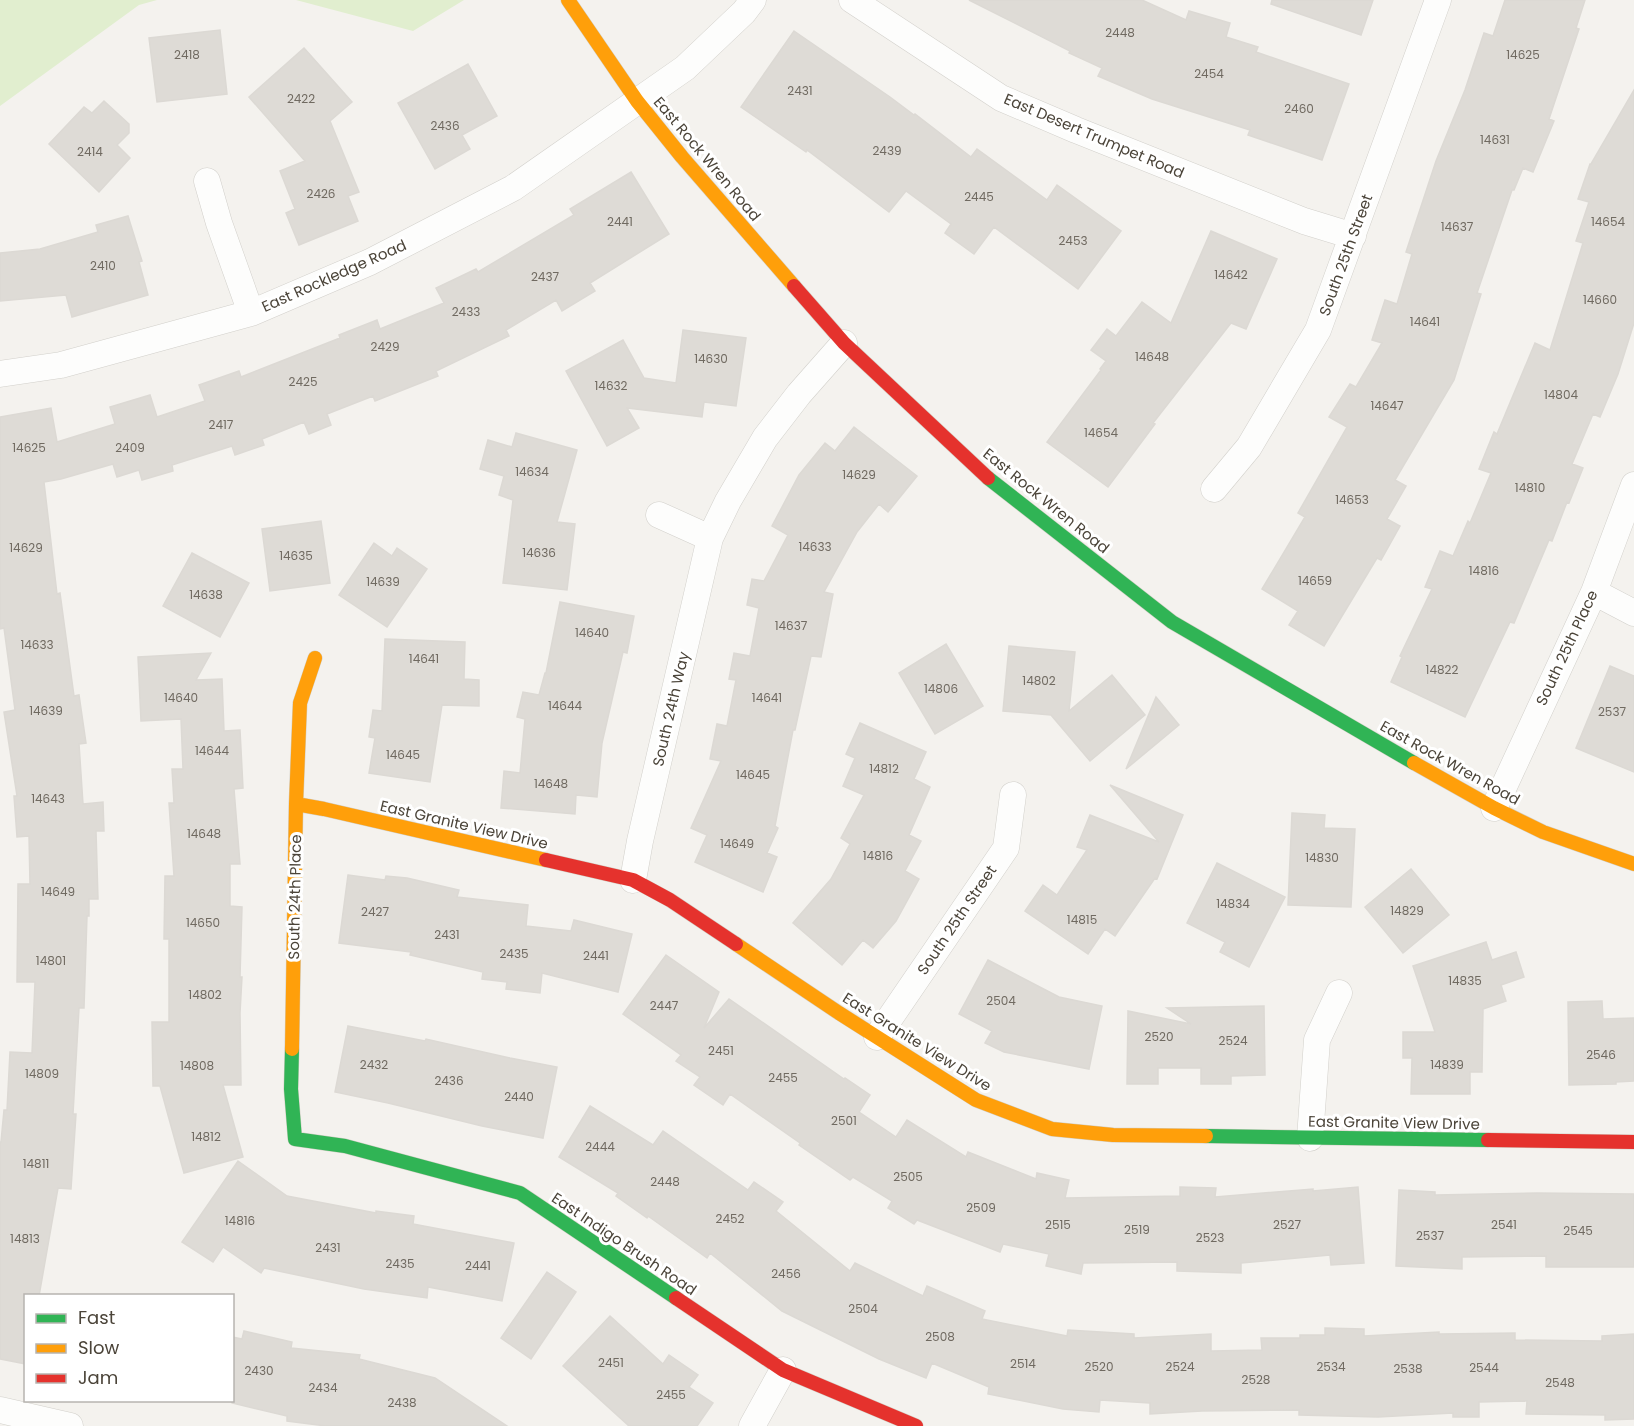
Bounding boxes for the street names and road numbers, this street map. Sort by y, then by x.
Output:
street label: East Desert Trumpet Road [1001,88,1188,183]
street label: East Rock Wren Road [649,92,766,225]
street label: South 25th Street [1314,191,1377,319]
street label: East Rockledge Road [258,234,409,317]
street label: East Rock Wren Road [979,443,1114,558]
street label: South 25th Place [1531,587,1602,709]
street label: South 24th Way [647,649,694,768]
street label: East Rock Wren Road [1377,715,1524,810]
street label: East Granite View Drive [378,795,550,854]
street label: South 24th Place [283,834,306,960]
street label: South 25th Street [912,861,1001,979]
street label: East Granite View Drive [839,987,996,1096]
street label: East Granite View Drive [1308,1111,1480,1134]
street label: East Indigo Brush Road [548,1187,701,1300]

